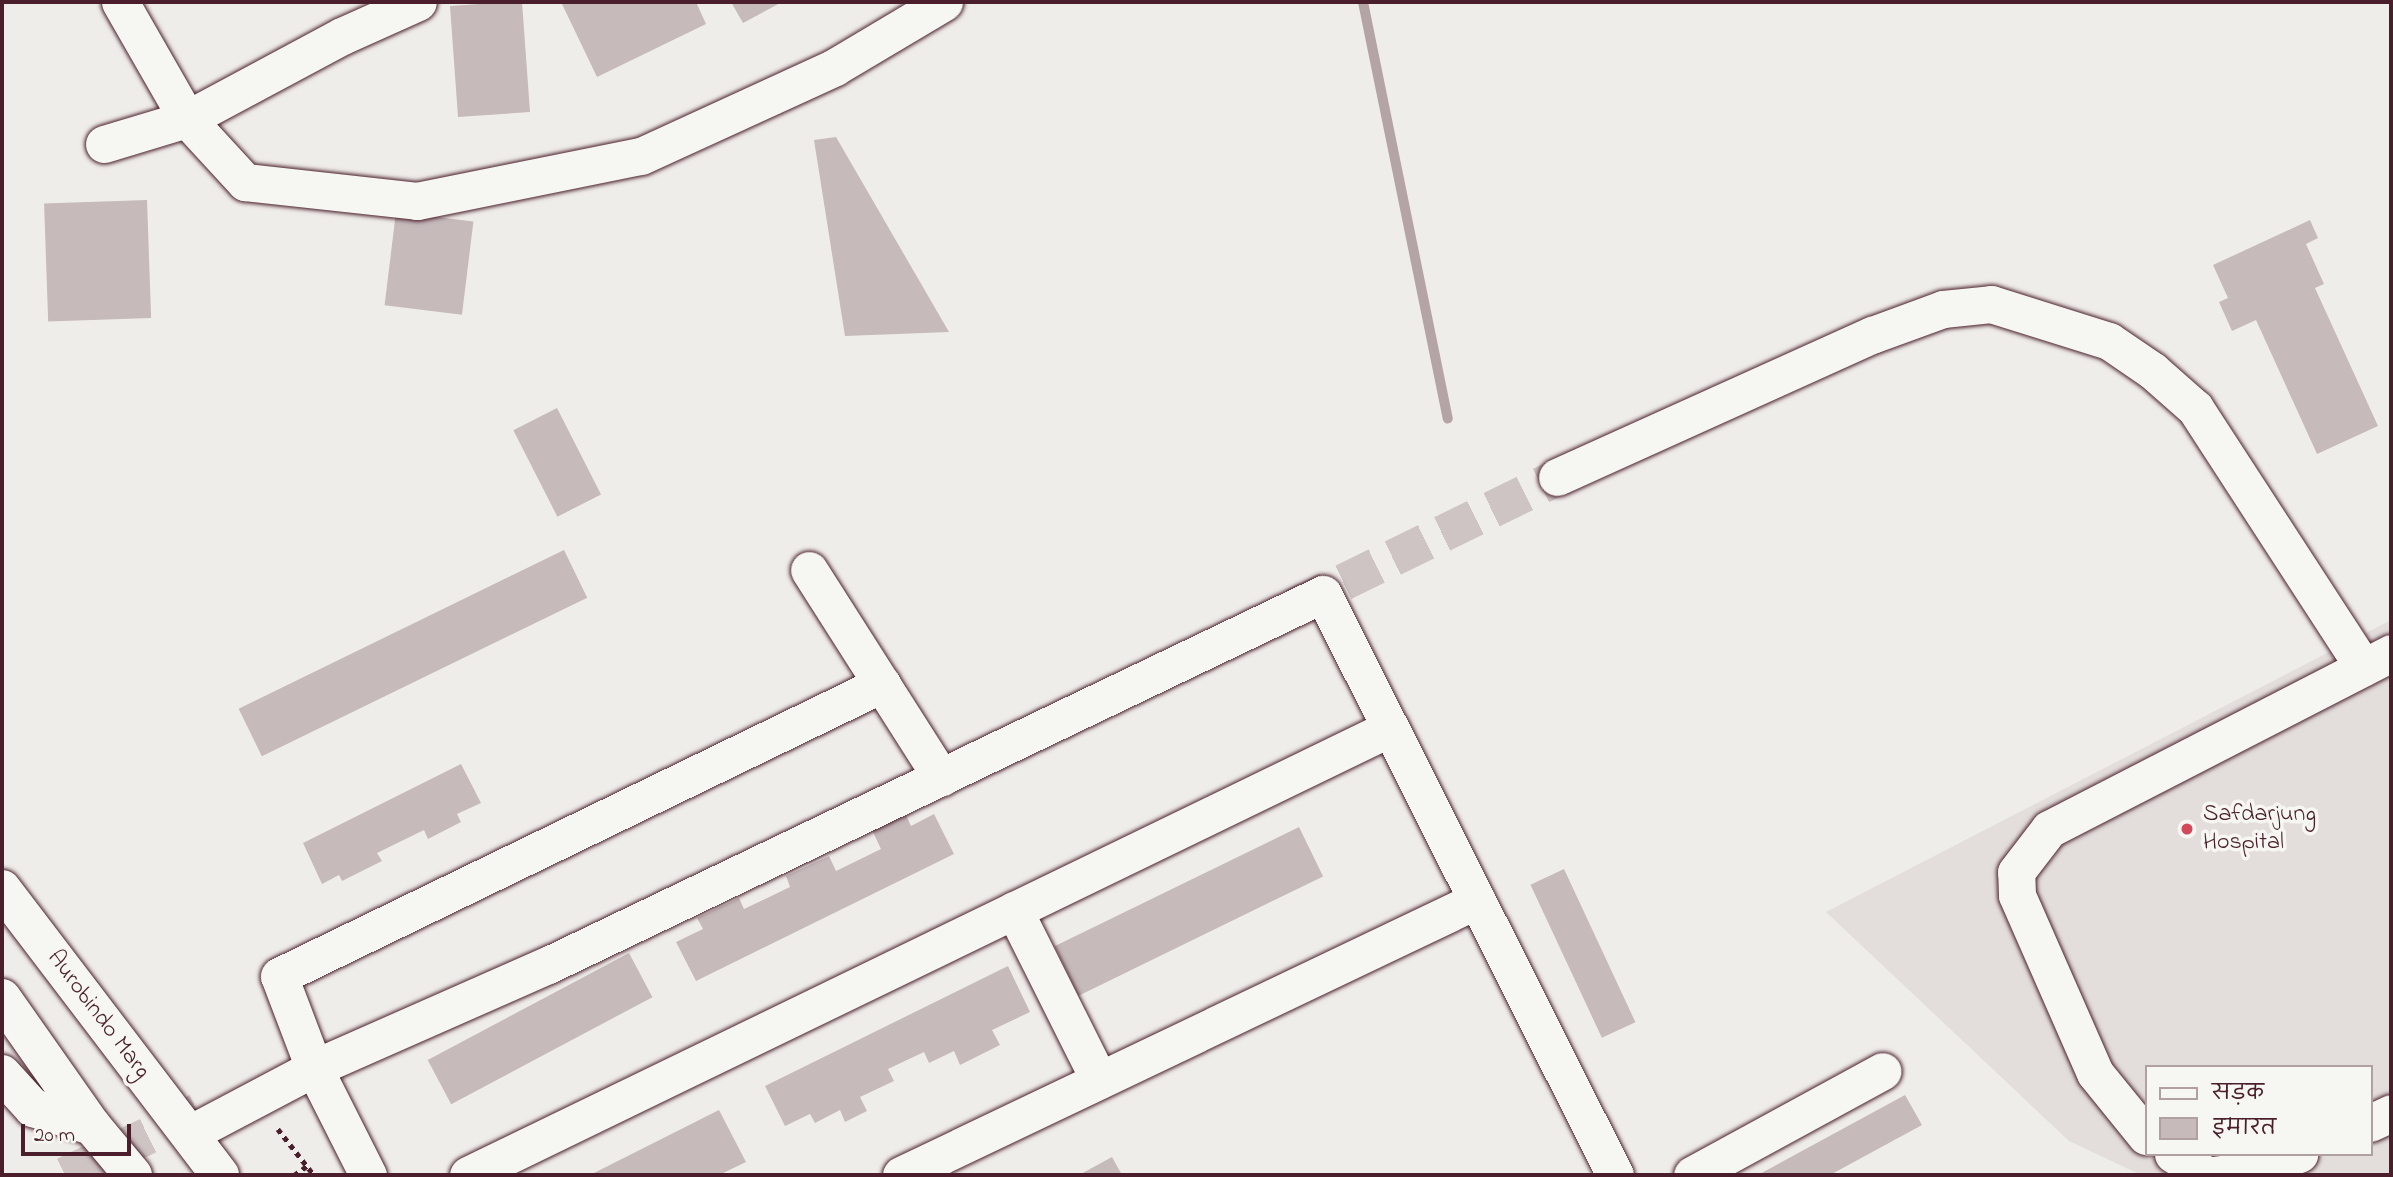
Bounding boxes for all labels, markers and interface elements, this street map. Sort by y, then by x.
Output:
place label: Safdarjung Hospital [2203,801,2316,857]
marker: Safdarjung Hospital [2177,819,2197,839]
street label: Aurobindo Marg [40,945,156,1085]
legend [2144,1065,2372,1156]
text: सड़क [2212,1079,2264,1109]
scale bar [24,1110,135,1154]
text: इमारत [2212,1114,2276,1144]
text: 20 m [34,1121,75,1151]

